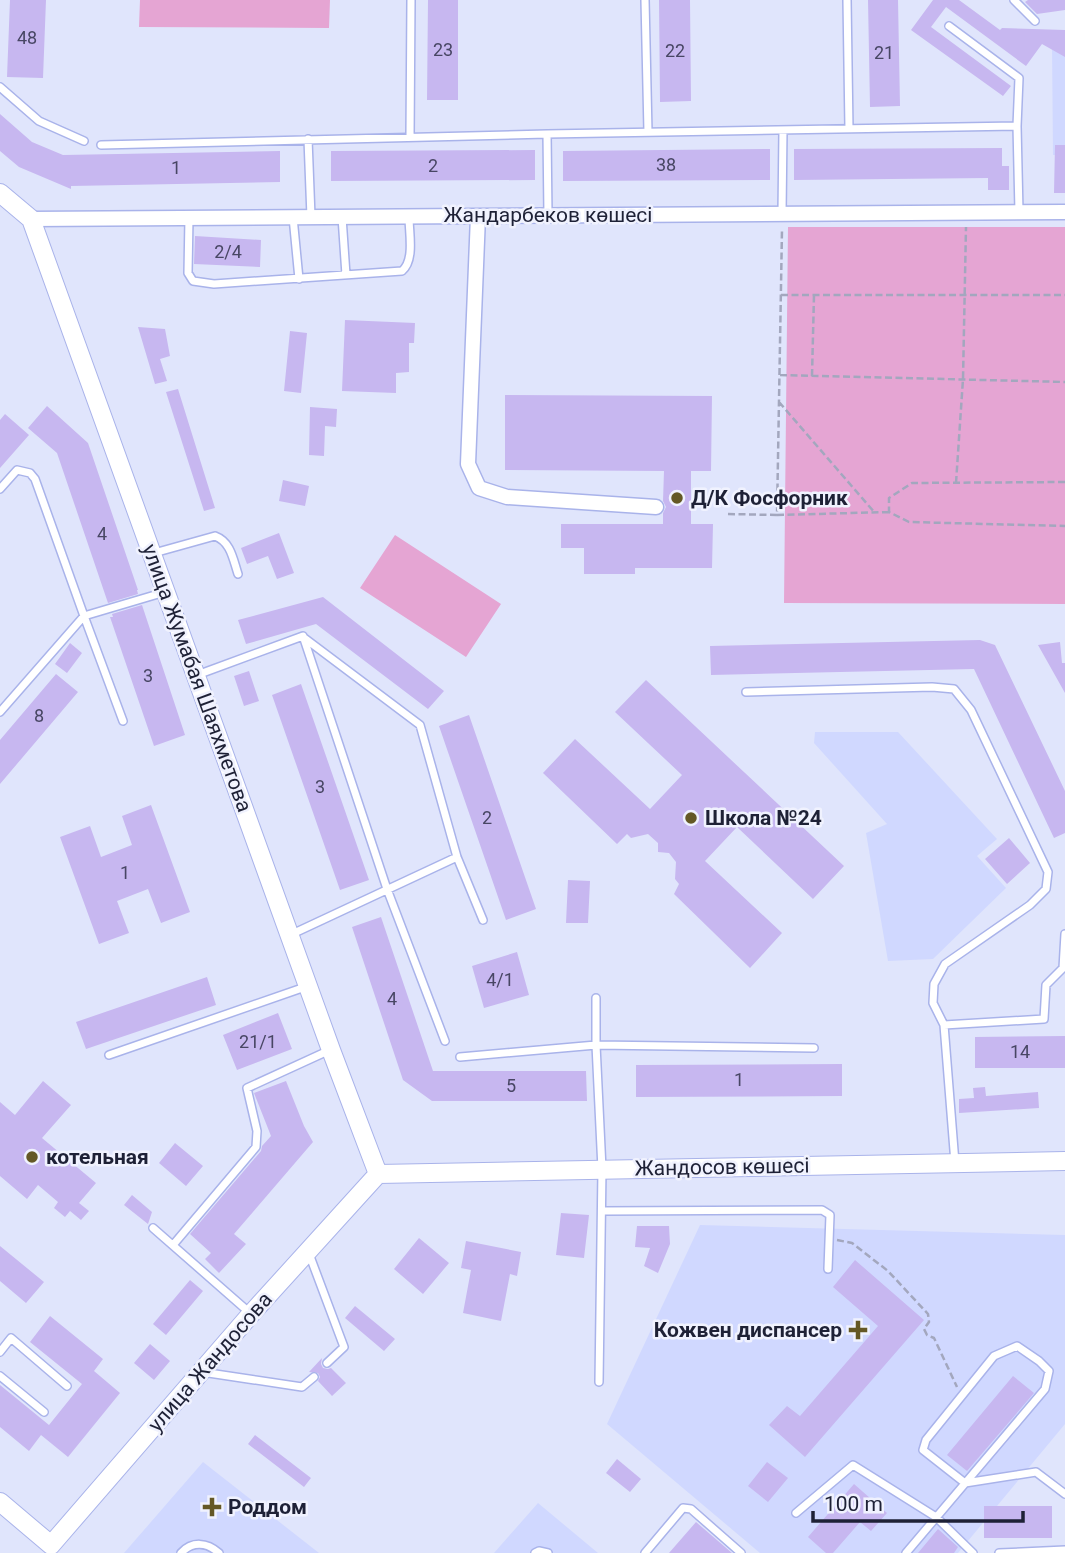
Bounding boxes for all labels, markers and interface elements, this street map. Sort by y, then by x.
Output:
house number: 48 [17,27,37,48]
house number: 23 [433,39,453,60]
house number: 22 [665,40,685,61]
house number: 21 [874,42,894,63]
house number: 38 [656,154,676,175]
house number: 2 [428,155,438,176]
house number: 1 [171,157,181,178]
street label: Жандарбеков көшесі [444,203,652,227]
house number: 2/4 [214,241,242,262]
place label: Д/К Фосфорник [691,486,848,510]
marker: Д/К Фосфорник [669,490,685,506]
house number: 4 [97,523,107,544]
street label: улица Жумабая Шаяхметова [137,541,257,815]
house number: 3 [143,665,153,686]
house number: 8 [34,705,44,726]
house number: 3 [315,776,325,797]
place label: Школа №24 [705,806,822,830]
house number: 2 [482,807,492,828]
marker: Школа №24 [683,810,699,826]
house number: 1 [120,862,130,883]
house number: 4/1 [486,969,514,990]
house number: 4 [387,988,397,1009]
house number: 21/1 [239,1031,277,1052]
house number: 14 [1010,1041,1030,1062]
house number: 1 [734,1069,744,1090]
house number: 5 [506,1075,516,1096]
place label: котельная [46,1145,149,1169]
marker: котельная [24,1149,40,1165]
street label: Жандосов көшесі [634,1153,810,1181]
street label: улица Жандосова [143,1288,277,1436]
place label: Кожвен диспансер [654,1318,842,1342]
marker: Кожвен диспансер [848,1320,868,1340]
scale bar [813,1480,1023,1524]
text: 100 m [824,1492,883,1516]
place label: Роддом [228,1495,307,1519]
marker: Роддом [202,1497,222,1517]

